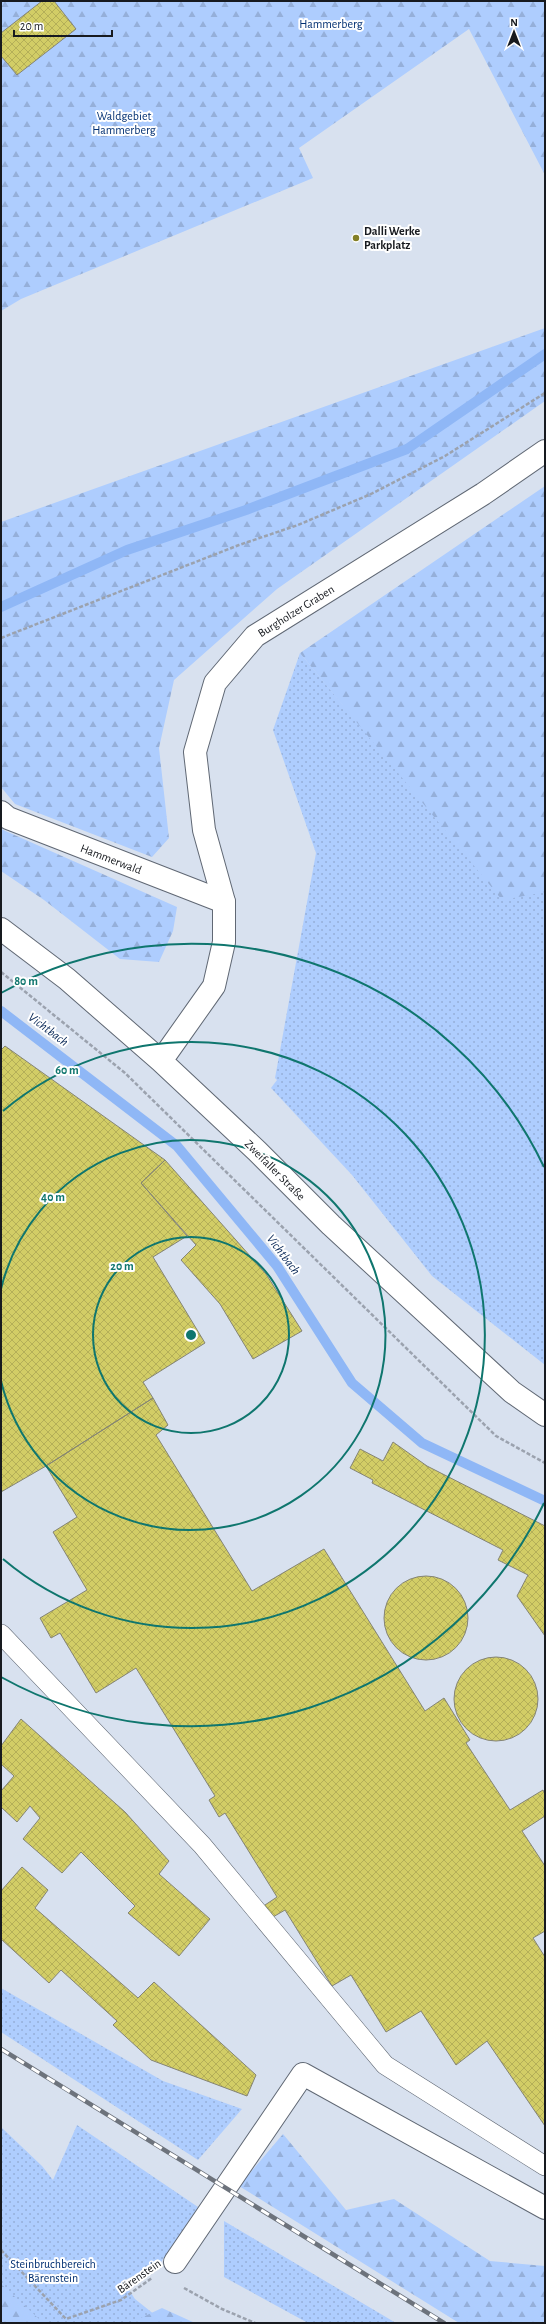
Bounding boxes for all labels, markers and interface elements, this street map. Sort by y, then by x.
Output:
scale bar [14,12,112,38]
north arrow [494,12,534,52]
text: N [510,17,518,28]
park label: Hammerberg [299,18,363,30]
text: 20 m [20,20,43,32]
park label: Waldgebiet Hammerberg [92,110,156,136]
place label: Dalli Werke Parkplatz [364,225,421,251]
marker: Dalli Werke Parkplatz [351,233,361,243]
street label: Burgholzer Graben [256,583,336,639]
street label: Hammerwald [79,842,143,876]
text: 80 m [14,975,38,987]
water label: Vichtbach [26,1011,70,1049]
text: 60 m [55,1064,79,1076]
street label: Zweifaller Straße [243,1138,307,1202]
text: 40 m [41,1191,65,1203]
water label: Vichtbach [264,1233,302,1277]
text: 20 m [110,1260,134,1272]
centre of rings [184,1328,198,1342]
street label: Bärenstein [115,2257,163,2295]
park label: Steinbruchbereich Bärenstein [10,2258,96,2284]

